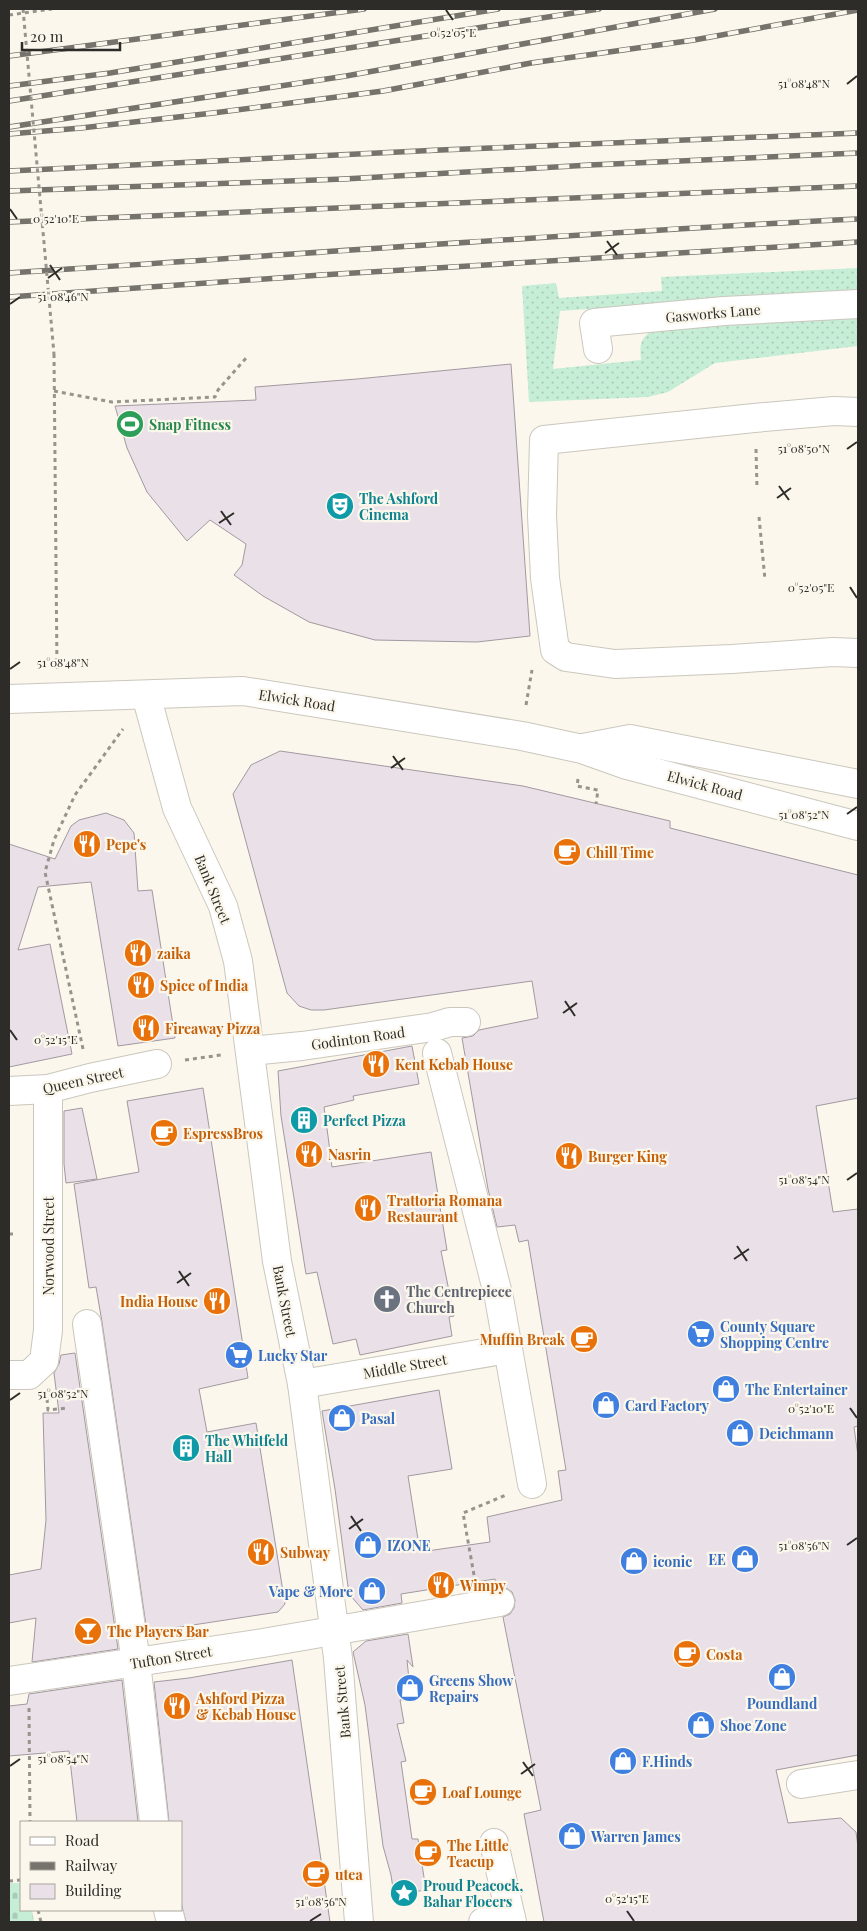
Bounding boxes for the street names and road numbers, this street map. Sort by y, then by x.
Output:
street label: Gasworks Lane [665,299,761,327]
street label: Elwick Road [257,685,337,715]
street label: Elwick Road [665,766,745,804]
street label: Bank Street [191,852,236,927]
street label: Godinton Road [310,1022,406,1054]
street label: Queen Street [41,1062,126,1098]
street label: Norwood Street [39,1196,58,1295]
street label: Bank Street [269,1264,301,1339]
street label: Middle Street [362,1349,449,1383]
street label: Tufton Street [129,1641,214,1673]
street label: Bank Street [329,1664,355,1739]

